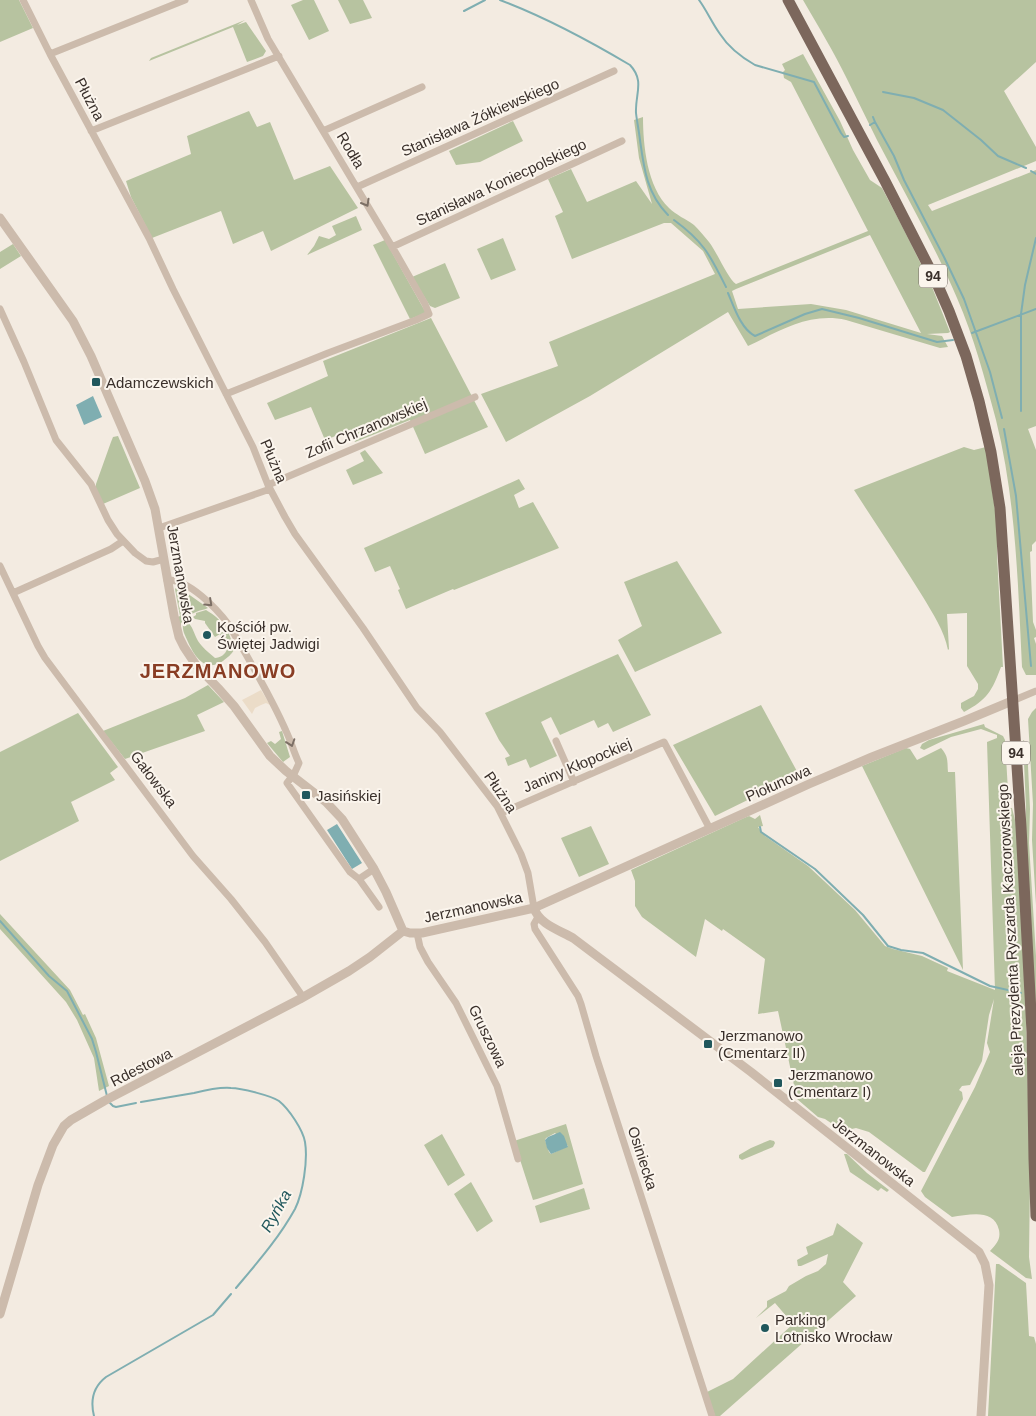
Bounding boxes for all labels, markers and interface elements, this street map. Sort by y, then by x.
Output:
street label: Stanisława Żółkiewskiego [398,74,562,160]
street label: Płużna [72,75,109,124]
street label: Rodła [334,129,369,172]
street label: Stanisława Koniecpolskiego [413,135,589,229]
one-way arrow [359,198,369,207]
road number: 94 [919,264,947,288]
place label: Adamczewskich [106,374,214,391]
marker: Adamczewskich [90,376,102,388]
street label: Zofii Chrzanowskiej [303,395,429,461]
street label: Płużna [257,437,291,486]
street label: Jerzmanowska [164,523,198,625]
one-way arrow [203,597,212,606]
place label: Kościół pw. Świętej Jadwigi [217,618,320,652]
marker: Kościół pw. Świętej Jadwigi [201,629,213,641]
district label: JERZMANOWO [140,660,296,682]
street label: Janiny Kłopockiej [520,735,634,795]
one-way arrow [285,738,295,746]
road number: 94 [1002,741,1030,764]
street label: Gałowska [127,748,181,811]
street label: Piołunowa [743,761,814,805]
street label: Płużna [481,768,521,816]
street label: aleja Prezydenta Ryszarda Kaczorowskiego [994,783,1026,1077]
place label: Jasińskiej [316,787,381,804]
marker: Jasińskiej [300,789,312,801]
street label: Jerzmanowska [422,888,524,926]
street label: Gruszowa [466,1002,511,1071]
place label: Jerzmanowo (Cmentarz II) [718,1027,806,1061]
marker: Jerzmanowo (Cmentarz II) [702,1038,714,1050]
street label: Rdestowa [107,1044,175,1090]
place label: Jerzmanowo (Cmentarz I) [788,1066,873,1100]
marker: Jerzmanowo (Cmentarz I) [772,1077,784,1089]
street label: Jerzmanowska [829,1115,919,1190]
street label: Osiniecka [625,1124,661,1193]
water label: Ryńka [258,1187,294,1235]
place label: Parking Lotnisko Wrocław [775,1311,892,1345]
marker: Parking Lotnisko Wrocław [759,1322,771,1334]

